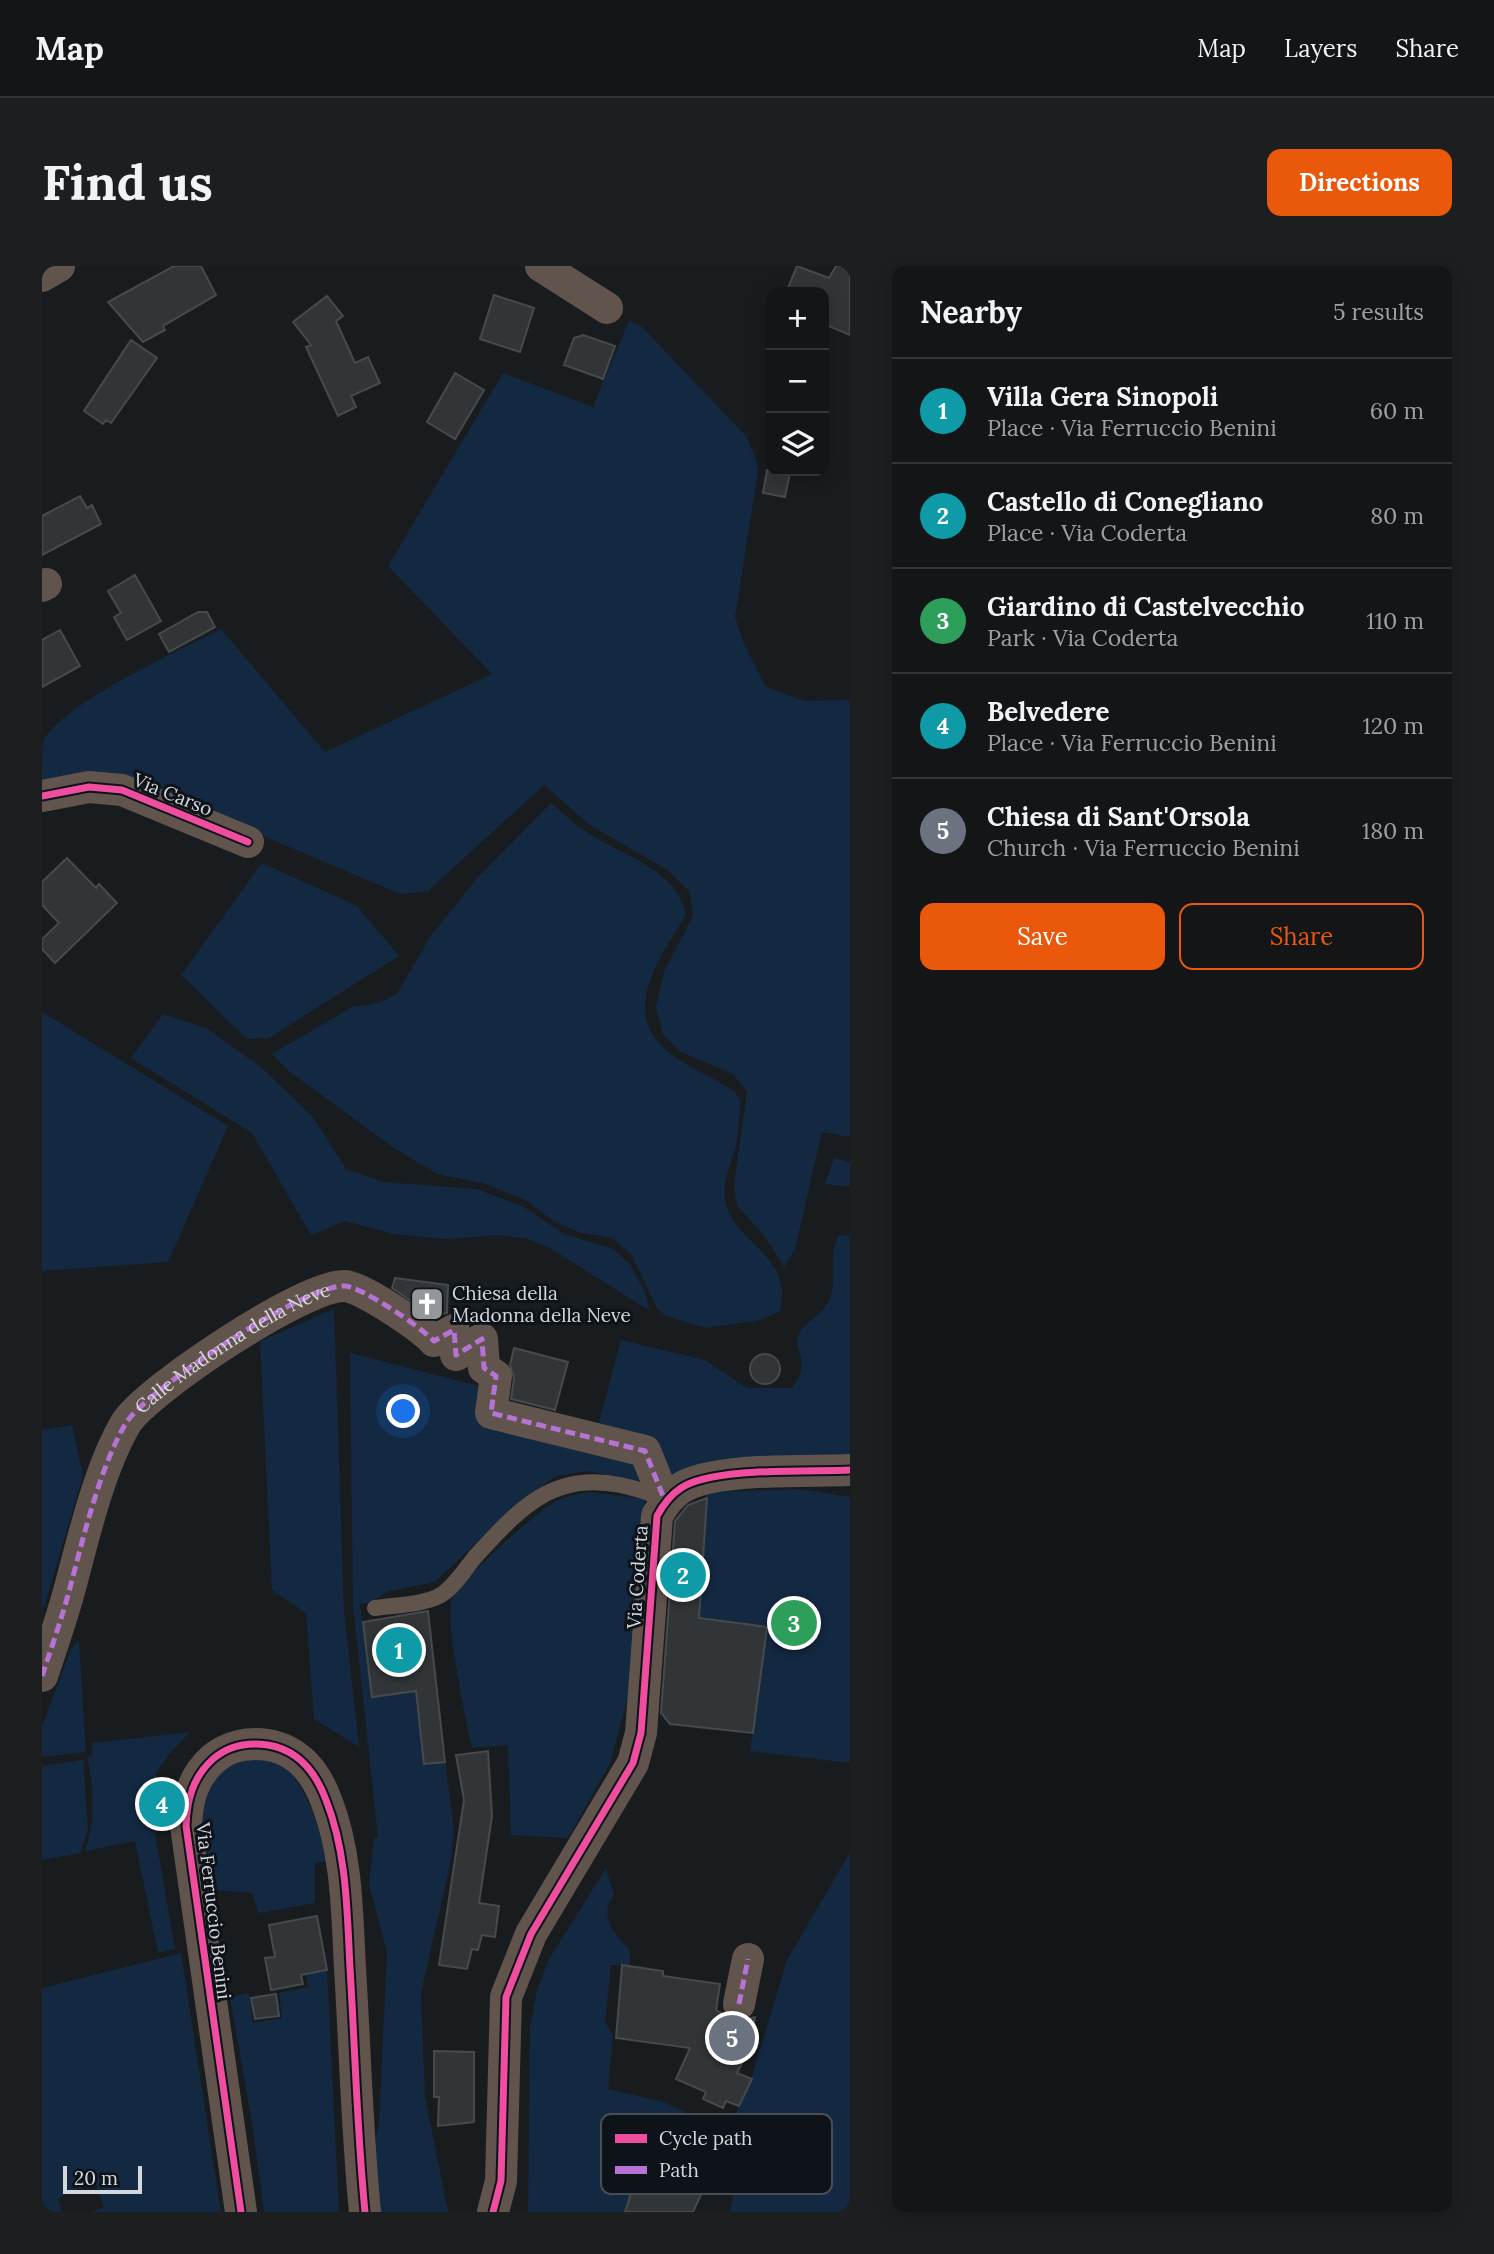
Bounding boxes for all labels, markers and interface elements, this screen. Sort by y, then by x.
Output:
text: Map [35,27,104,69]
text: Map [1197,33,1246,64]
text: Layers [1284,33,1357,64]
text: Share [1395,33,1459,64]
button: Directions [1267,149,1452,216]
text: Find us [42,151,213,213]
map controls [766,287,829,476]
button: + [766,287,829,350]
text: Nearby [920,293,1022,331]
text: 5 results [1333,297,1424,326]
button: − [766,350,829,413]
text: Villa Gera Sinopoli [987,380,1218,413]
text: 1 [938,396,948,425]
text: 60 m [1370,396,1424,425]
button: layers [766,413,829,476]
text: Place · Via Ferruccio Benini [987,413,1277,442]
text: Castello di Conegliano [987,485,1264,518]
text: 2 [937,501,949,530]
text: 80 m [1370,501,1424,530]
text: Place · Via Coderta [987,518,1187,547]
text: Giardino di Castelvecchio [987,590,1305,623]
text: 3 [937,606,949,635]
text: 110 m [1366,606,1424,635]
text: Park · Via Coderta [987,623,1178,652]
text: Belvedere [987,695,1110,728]
text: 4 [937,711,949,740]
text: 120 m [1362,711,1424,740]
text: Place · Via Ferruccio Benini [987,728,1277,757]
street label: Via Carso [129,767,216,821]
text: Chiesa di Sant'Orsola [987,800,1250,833]
text: 5 [937,816,949,845]
text: 180 m [1362,816,1424,845]
text: Church · Via Ferruccio Benini [987,833,1300,862]
button: Save [920,903,1165,970]
button: Share [1179,903,1424,970]
street label: Calle Madonna della Neve [130,1277,333,1418]
place label: Chiesa della Madonna della Neve [452,1281,631,1327]
church icon: Chiesa della Madonna della Neve [408,1285,446,1323]
your location [386,1394,420,1428]
street label: Via Coderta [621,1524,653,1631]
pin: 2 [660,1549,706,1601]
pin: 3 [771,1597,817,1649]
pin: 1 [376,1624,422,1676]
pin: 4 [139,1778,185,1830]
street label: Via Ferruccio Benini [191,1820,237,2001]
pin: 5 [709,2012,755,2064]
legend [601,2114,832,2194]
text: Cycle path [659,2126,752,2150]
text: Path [659,2158,699,2182]
scale bar [63,2163,142,2195]
text: 20 m [74,2166,118,2190]

